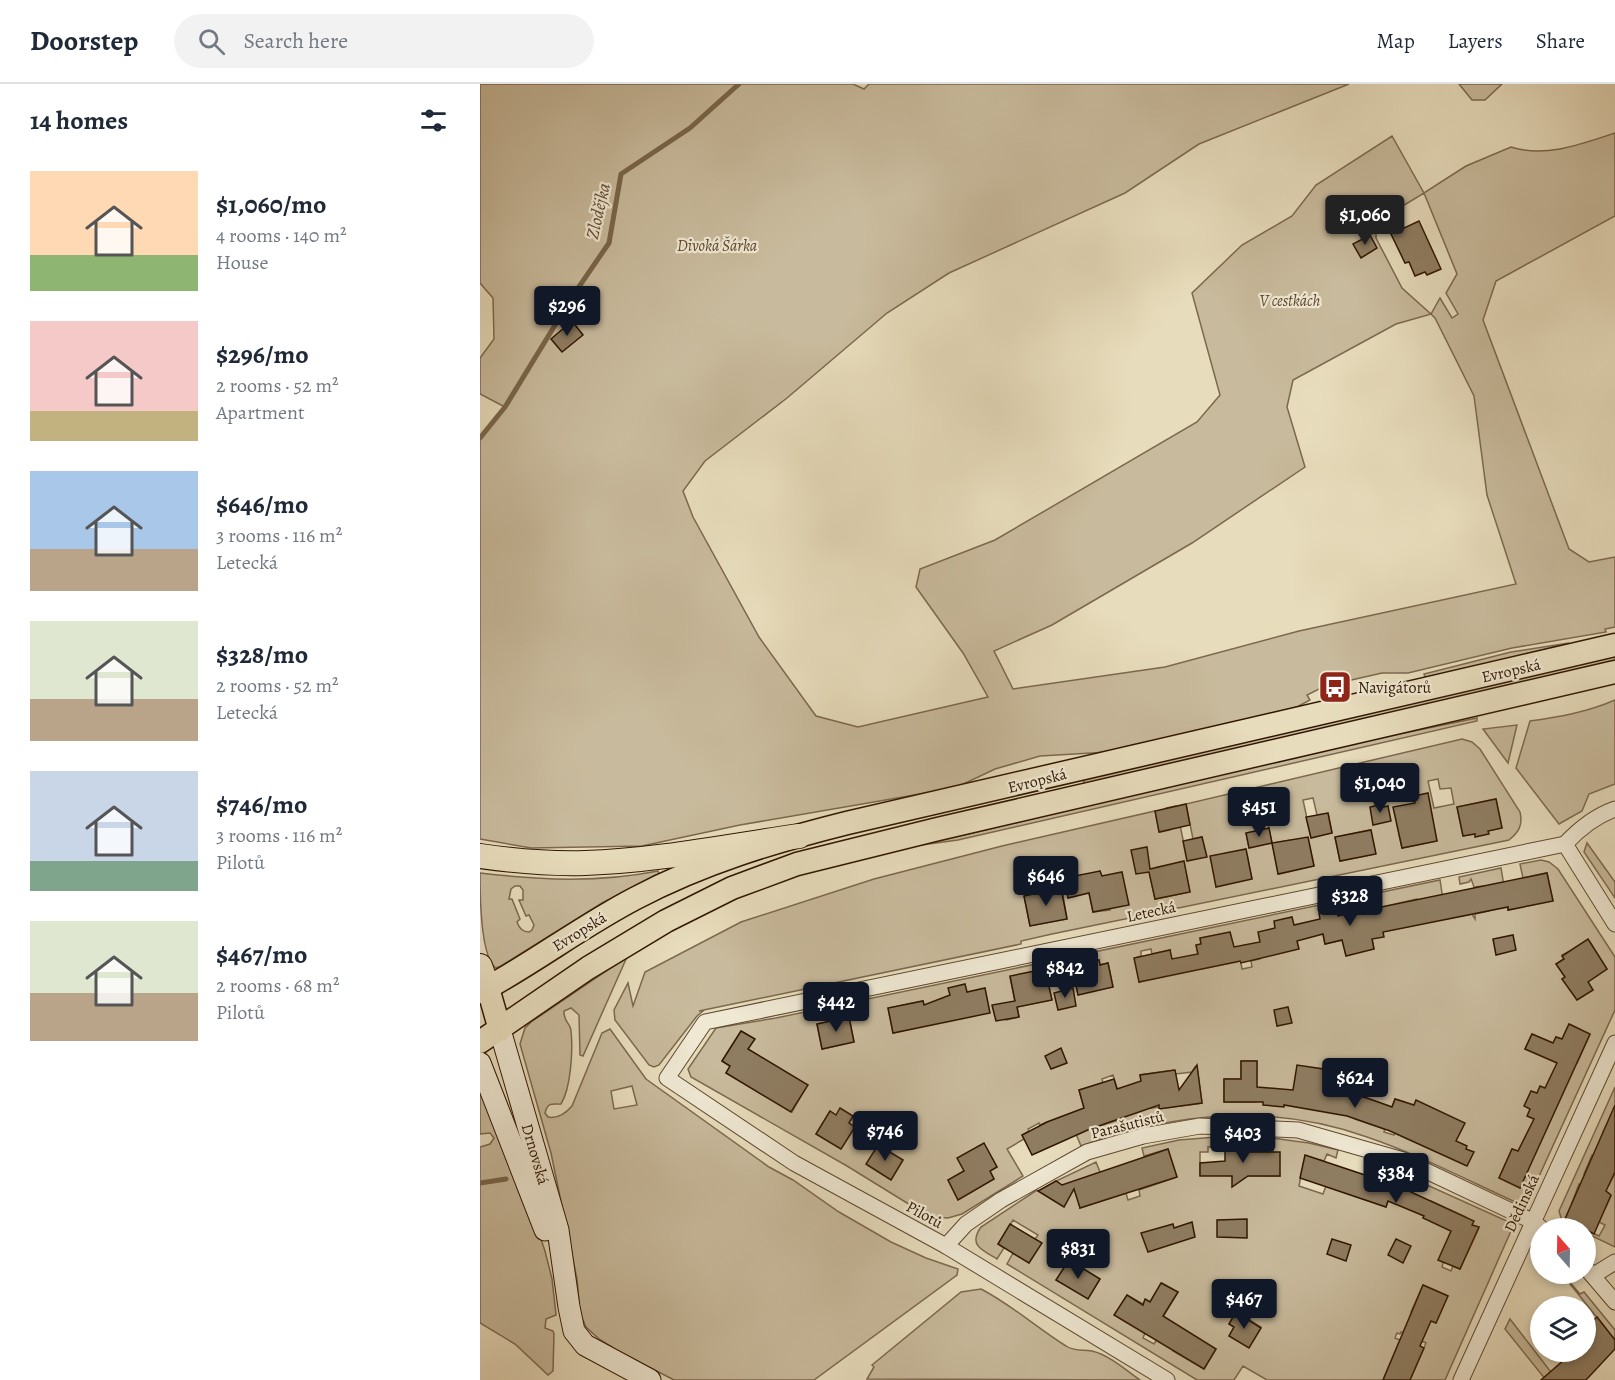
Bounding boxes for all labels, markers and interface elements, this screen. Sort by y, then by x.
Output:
search box [174,14,594,68]
text: Doorstep [30,22,138,60]
icon: search [195,25,228,58]
text: Search here [243,26,348,56]
text: Map [1376,27,1415,55]
text: Layers [1448,27,1503,55]
text: Share [1536,27,1585,55]
text: 14 homes [30,103,128,138]
icon: filters [417,104,450,137]
water label: Zlodějka [580,181,616,241]
text: $1,060/mo [216,187,326,222]
icon: home [78,195,150,267]
pin: $1,060 [1316,195,1414,246]
text: $1,060 [1339,201,1391,228]
text: 4 rooms · 140 m² [216,222,347,249]
park label: Divoká Šárka [677,235,758,257]
text: House [216,249,268,276]
pin: $296 [531,286,603,337]
park label: V cestkách [1260,290,1321,312]
text: $296 [548,292,586,319]
text: $296/mo [216,337,309,372]
icon: home [78,345,150,417]
text: 2 rooms · 52 m² [216,372,339,399]
text: Apartment [216,399,305,426]
text: $646/mo [216,487,308,522]
icon: home [78,495,150,567]
text: 3 rooms · 116 m² [216,522,342,549]
text: Letecká [216,549,278,576]
text: $328/mo [216,637,308,672]
icon: home [78,645,150,717]
street label: Evropská [1480,653,1543,688]
bus stop icon: Navigátorů [1317,669,1353,705]
text: 2 rooms · 52 m² [216,672,339,699]
place label: Navigátorů [1358,677,1432,699]
text: Letecká [216,699,278,726]
street label: Evropská [1005,763,1070,799]
pin: $1,040 [1331,763,1429,814]
text: $1,040 [1354,769,1406,796]
text: $746/mo [216,787,307,822]
pin: $451 [1223,787,1295,838]
text: $451 [1242,793,1276,820]
icon: home [78,795,150,867]
text: 3 rooms · 116 m² [216,822,342,849]
text: Pilotů [216,849,265,876]
pin: $646 [1010,856,1082,907]
text: $646 [1027,862,1065,889]
pin: $328 [1314,876,1386,927]
text: $328 [1331,882,1369,909]
street label: Letecká [1125,896,1178,928]
street label: Evropská [548,906,611,957]
text: $467/mo [216,937,307,972]
icon: home [78,945,150,1017]
pin: $842 [1029,948,1101,999]
text: $842 [1046,954,1084,981]
text: 2 rooms · 68 m² [216,972,340,999]
pin: $442 [800,982,872,1033]
text: $442 [817,988,855,1015]
text: Pilotů [216,999,265,1026]
pin: $624 [1319,1058,1391,1109]
text: $624 [1336,1064,1374,1091]
street label: Parašutistů [1088,1105,1166,1145]
pin: $746 [849,1111,921,1162]
pin: $403 [1207,1113,1279,1164]
text: $746 [867,1117,903,1144]
text: $403 [1224,1119,1262,1146]
street label: Drnovská [516,1121,554,1188]
pin: $384 [1360,1153,1432,1204]
text: $384 [1378,1159,1414,1186]
street label: Dědinská [1499,1170,1545,1236]
street label: Pilotů [902,1196,947,1234]
north arrow [1530,1218,1596,1284]
map controls [1530,1218,1596,1362]
pin: $831 [1042,1229,1114,1280]
text: $831 [1061,1235,1095,1262]
pin: $467 [1208,1279,1280,1330]
text: $467 [1226,1285,1262,1312]
button: layers [1530,1296,1596,1362]

